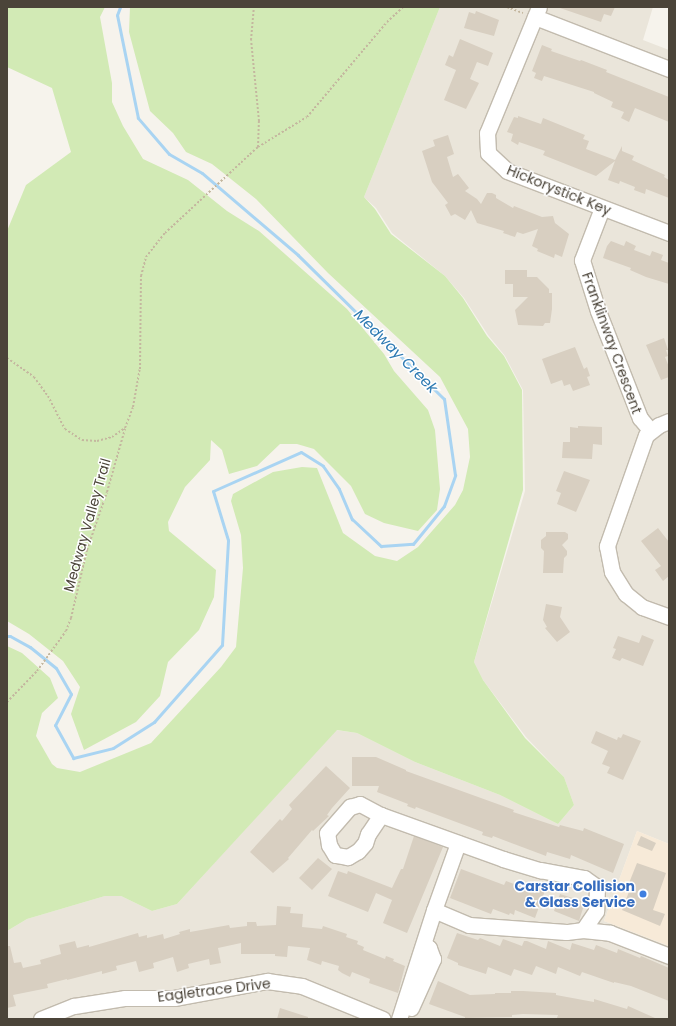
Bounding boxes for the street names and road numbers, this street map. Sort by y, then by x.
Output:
street label: Hickorystick Key [504,161,614,219]
street label: Franklinway Crescent [579,270,645,416]
street label: Medway Valley Trail [60,456,114,594]
street label: Eagletrace Drive [156,975,272,1005]

